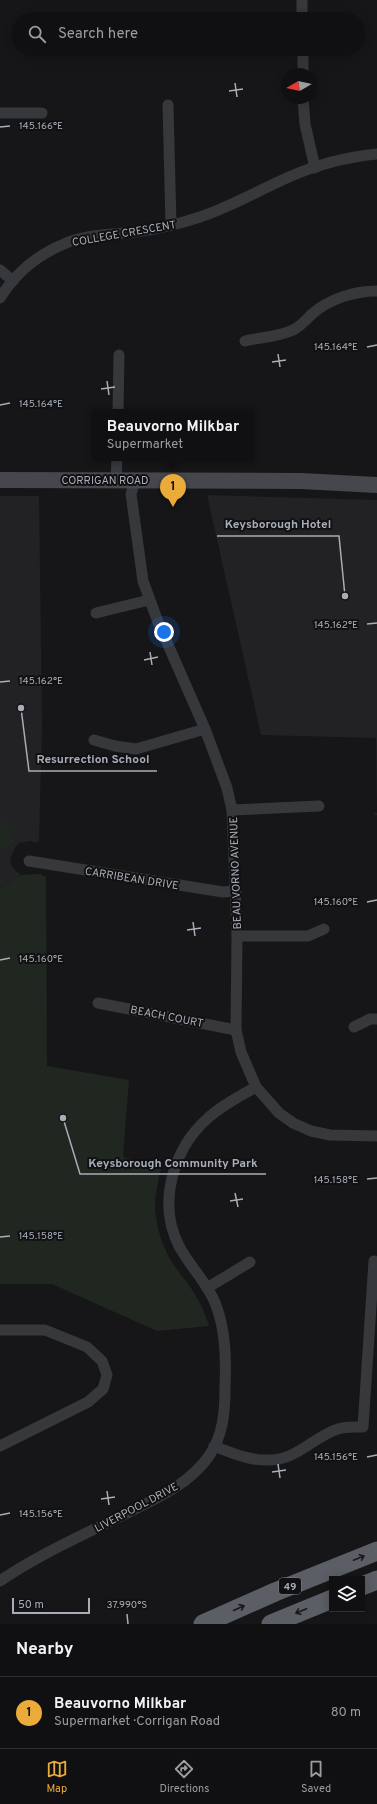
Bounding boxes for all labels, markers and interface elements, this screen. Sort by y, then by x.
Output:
search box [12,12,365,56]
icon: search [26,23,48,45]
text: Search here [58,25,138,44]
north arrow [281,68,317,104]
text: 145.166°E [19,120,63,133]
street label: COLLEGE CRESCENT [71,218,177,250]
text: 145.164°E [314,341,358,354]
text: 145.164°E [19,398,63,411]
popup [92,409,254,461]
text: Beauvorno Milkbar [107,418,239,437]
text: Supermarket [107,437,183,453]
street label: CORRIGAN ROAD [61,474,149,488]
pin: 1 [160,474,186,507]
callout: Keysborough Hotel [217,512,339,536]
text: Keysborough Hotel [225,517,331,533]
text: 145.162°E [314,619,358,632]
your location [154,622,174,642]
text: 145.162°E [19,675,63,688]
callout: Resurrection School [29,747,157,771]
text: Resurrection School [37,752,149,768]
street label: BEAU VORNO AVENUE [227,816,245,930]
street label: CARRIBEAN DRIVE [84,865,180,893]
text: 145.160°E [314,896,358,909]
text: 145.160°E [19,953,63,966]
street label: BEACH COURT [129,1003,205,1031]
callout: Keysborough Community Park [80,1150,266,1174]
text: Keysborough Community Park [88,1156,258,1172]
text: 145.158°E [314,1174,358,1187]
text: 145.158°E [19,1230,63,1243]
text: 145.156°E [314,1451,358,1464]
street label: LIVERPOOL DRIVE [92,1480,181,1536]
text: 145.156°E [19,1508,63,1521]
one-way arrow [352,1554,364,1562]
map controls [329,1576,365,1612]
button: layers [329,1576,365,1612]
road number: 49 [279,1578,301,1594]
scale bar [12,1596,90,1615]
text: 50 m [18,1598,44,1612]
text: 37.990°S [107,1599,147,1612]
one-way arrow [232,1604,244,1611]
one-way arrow [296,1608,308,1615]
text: Nearby [16,1639,73,1661]
text: Beauvorno Milkbar [54,1695,186,1714]
text: 1 [26,1705,32,1721]
text: 80 m [331,1705,361,1721]
text: Supermarket · Corrigan Road [54,1714,220,1730]
tab: Map [46,1758,68,1796]
tab: Directions [159,1758,209,1796]
tab: Saved [301,1758,331,1796]

